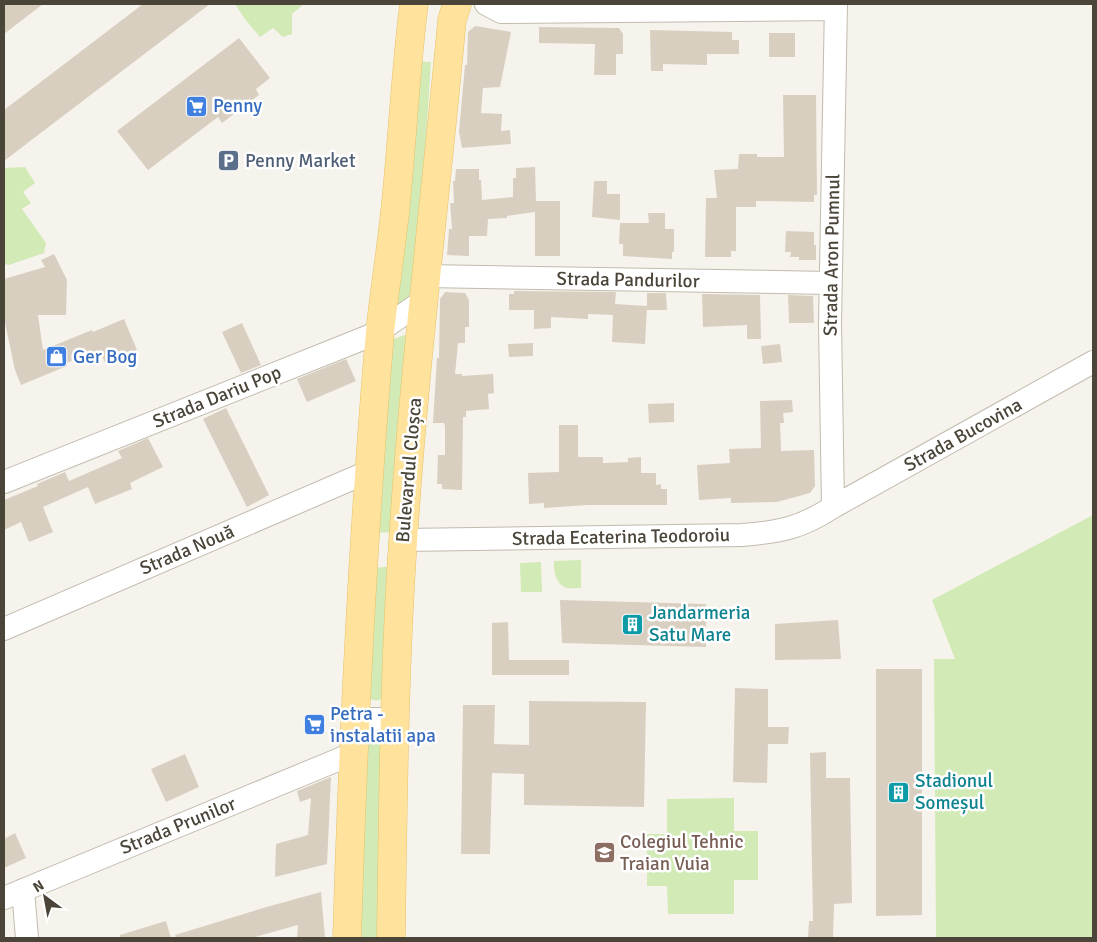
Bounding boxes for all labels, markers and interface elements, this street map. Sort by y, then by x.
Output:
supermarket icon: Penny [185,94,209,118]
place label: Penny [213,94,262,118]
parking icon: Penny Market [217,149,241,173]
place label: Penny Market [245,149,356,173]
street label: Strada Aron Pumnul [819,174,845,336]
street label: Strada Pandurilor [556,267,700,293]
shop icon: Ger Bog [45,345,69,369]
place label: Ger Bog [73,345,137,369]
street label: Strada Dariu Pop [149,360,285,434]
street label: Strada Bucovina [900,393,1026,477]
street label: Bulevardul Cloșca [391,396,427,544]
street label: Strada Nouă [136,519,238,581]
street label: Strada Ecaterina Teodoroiu [512,523,730,551]
place label: Jandarmeria Satu Mare [649,601,750,647]
building icon: Jandarmeria Satu Mare [621,612,645,636]
place label: Petra - instalatii apa [330,702,436,748]
supermarket icon: Petra - instalatii apa [302,713,326,737]
place label: Stadionul Someșul [915,769,993,815]
building icon: Stadionul Someșul [887,780,911,804]
street label: Strada Prunilor [116,792,240,860]
place label: Colegiul Tehnic Traian Vuia [620,830,744,876]
school or university icon: Colegiul Tehnic Traian Vuia [592,841,616,865]
north arrow [20,872,70,922]
text: N [30,877,47,896]

